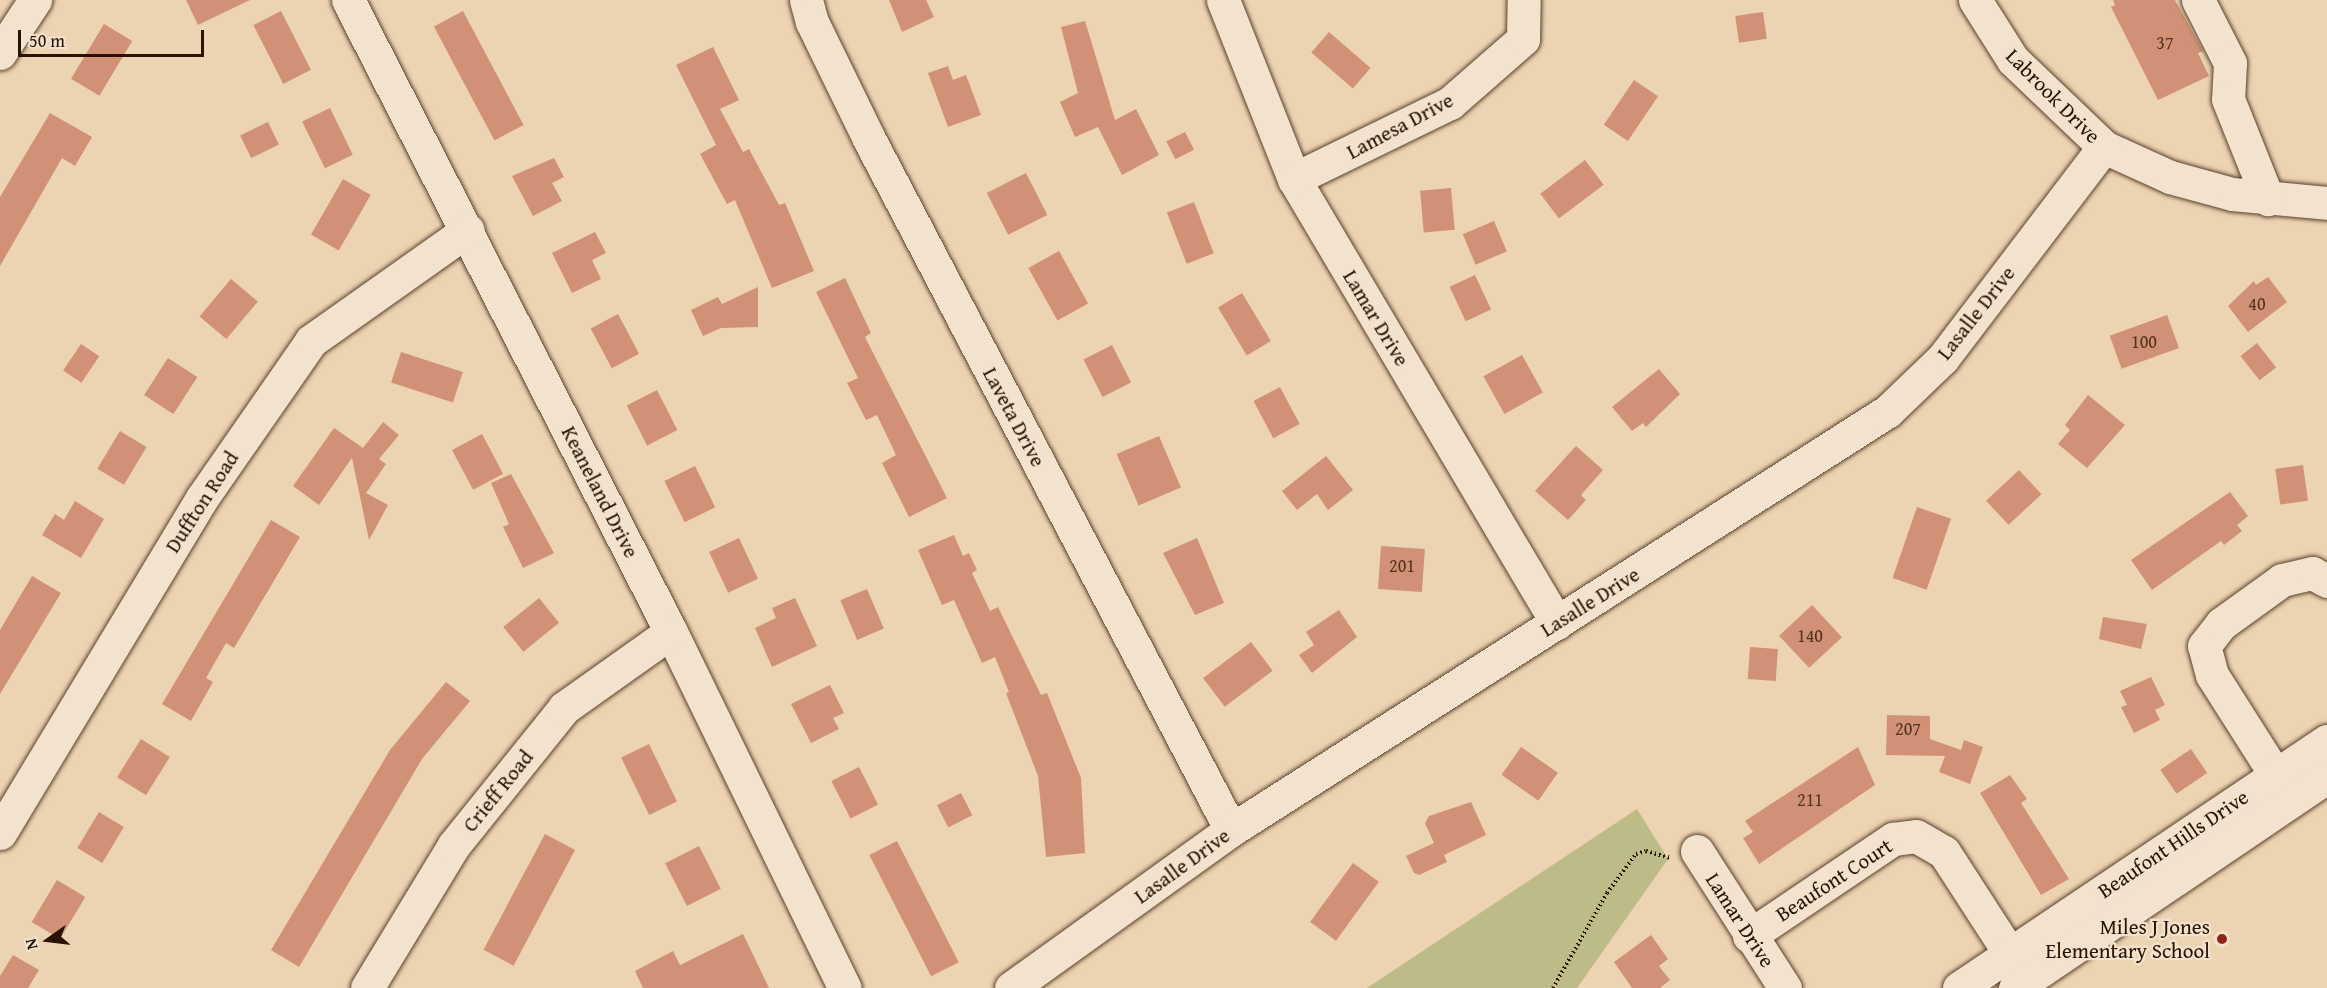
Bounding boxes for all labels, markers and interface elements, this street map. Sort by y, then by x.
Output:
scale bar [21,18,207,56]
text: 50 m [29,27,65,54]
house number: 37 [2156,32,2174,54]
street label: Labrook Drive [2001,44,2105,148]
street label: Lamesa Drive [1342,87,1458,165]
street label: Lasalle Drive [1932,261,2020,365]
street label: Lamar Drive [1337,265,1415,371]
house number: 40 [2248,293,2266,315]
house number: 100 [2131,331,2157,353]
street label: Laveta Drive [977,363,1051,471]
street label: Keaneland Drive [556,422,644,562]
street label: Duffton Road [160,446,244,558]
house number: 201 [1389,555,1415,577]
street label: Lasalle Drive [1536,562,1644,642]
house number: 140 [1797,625,1823,647]
house number: 207 [1895,718,1921,740]
street label: Crieff Road [457,745,539,837]
street label: Beaufont Hills Drive [2093,784,2253,904]
house number: 211 [1797,789,1823,811]
street label: Lasalle Drive [1129,823,1235,909]
street label: Beaufont Court [1771,833,1897,927]
street label: Lamar Drive [1700,868,1780,972]
north arrow [18,910,78,970]
place label: Miles J Jones Elementary School [2045,914,2210,964]
marker: Miles J Jones Elementary School [2215,932,2229,946]
text: N [18,936,43,952]

